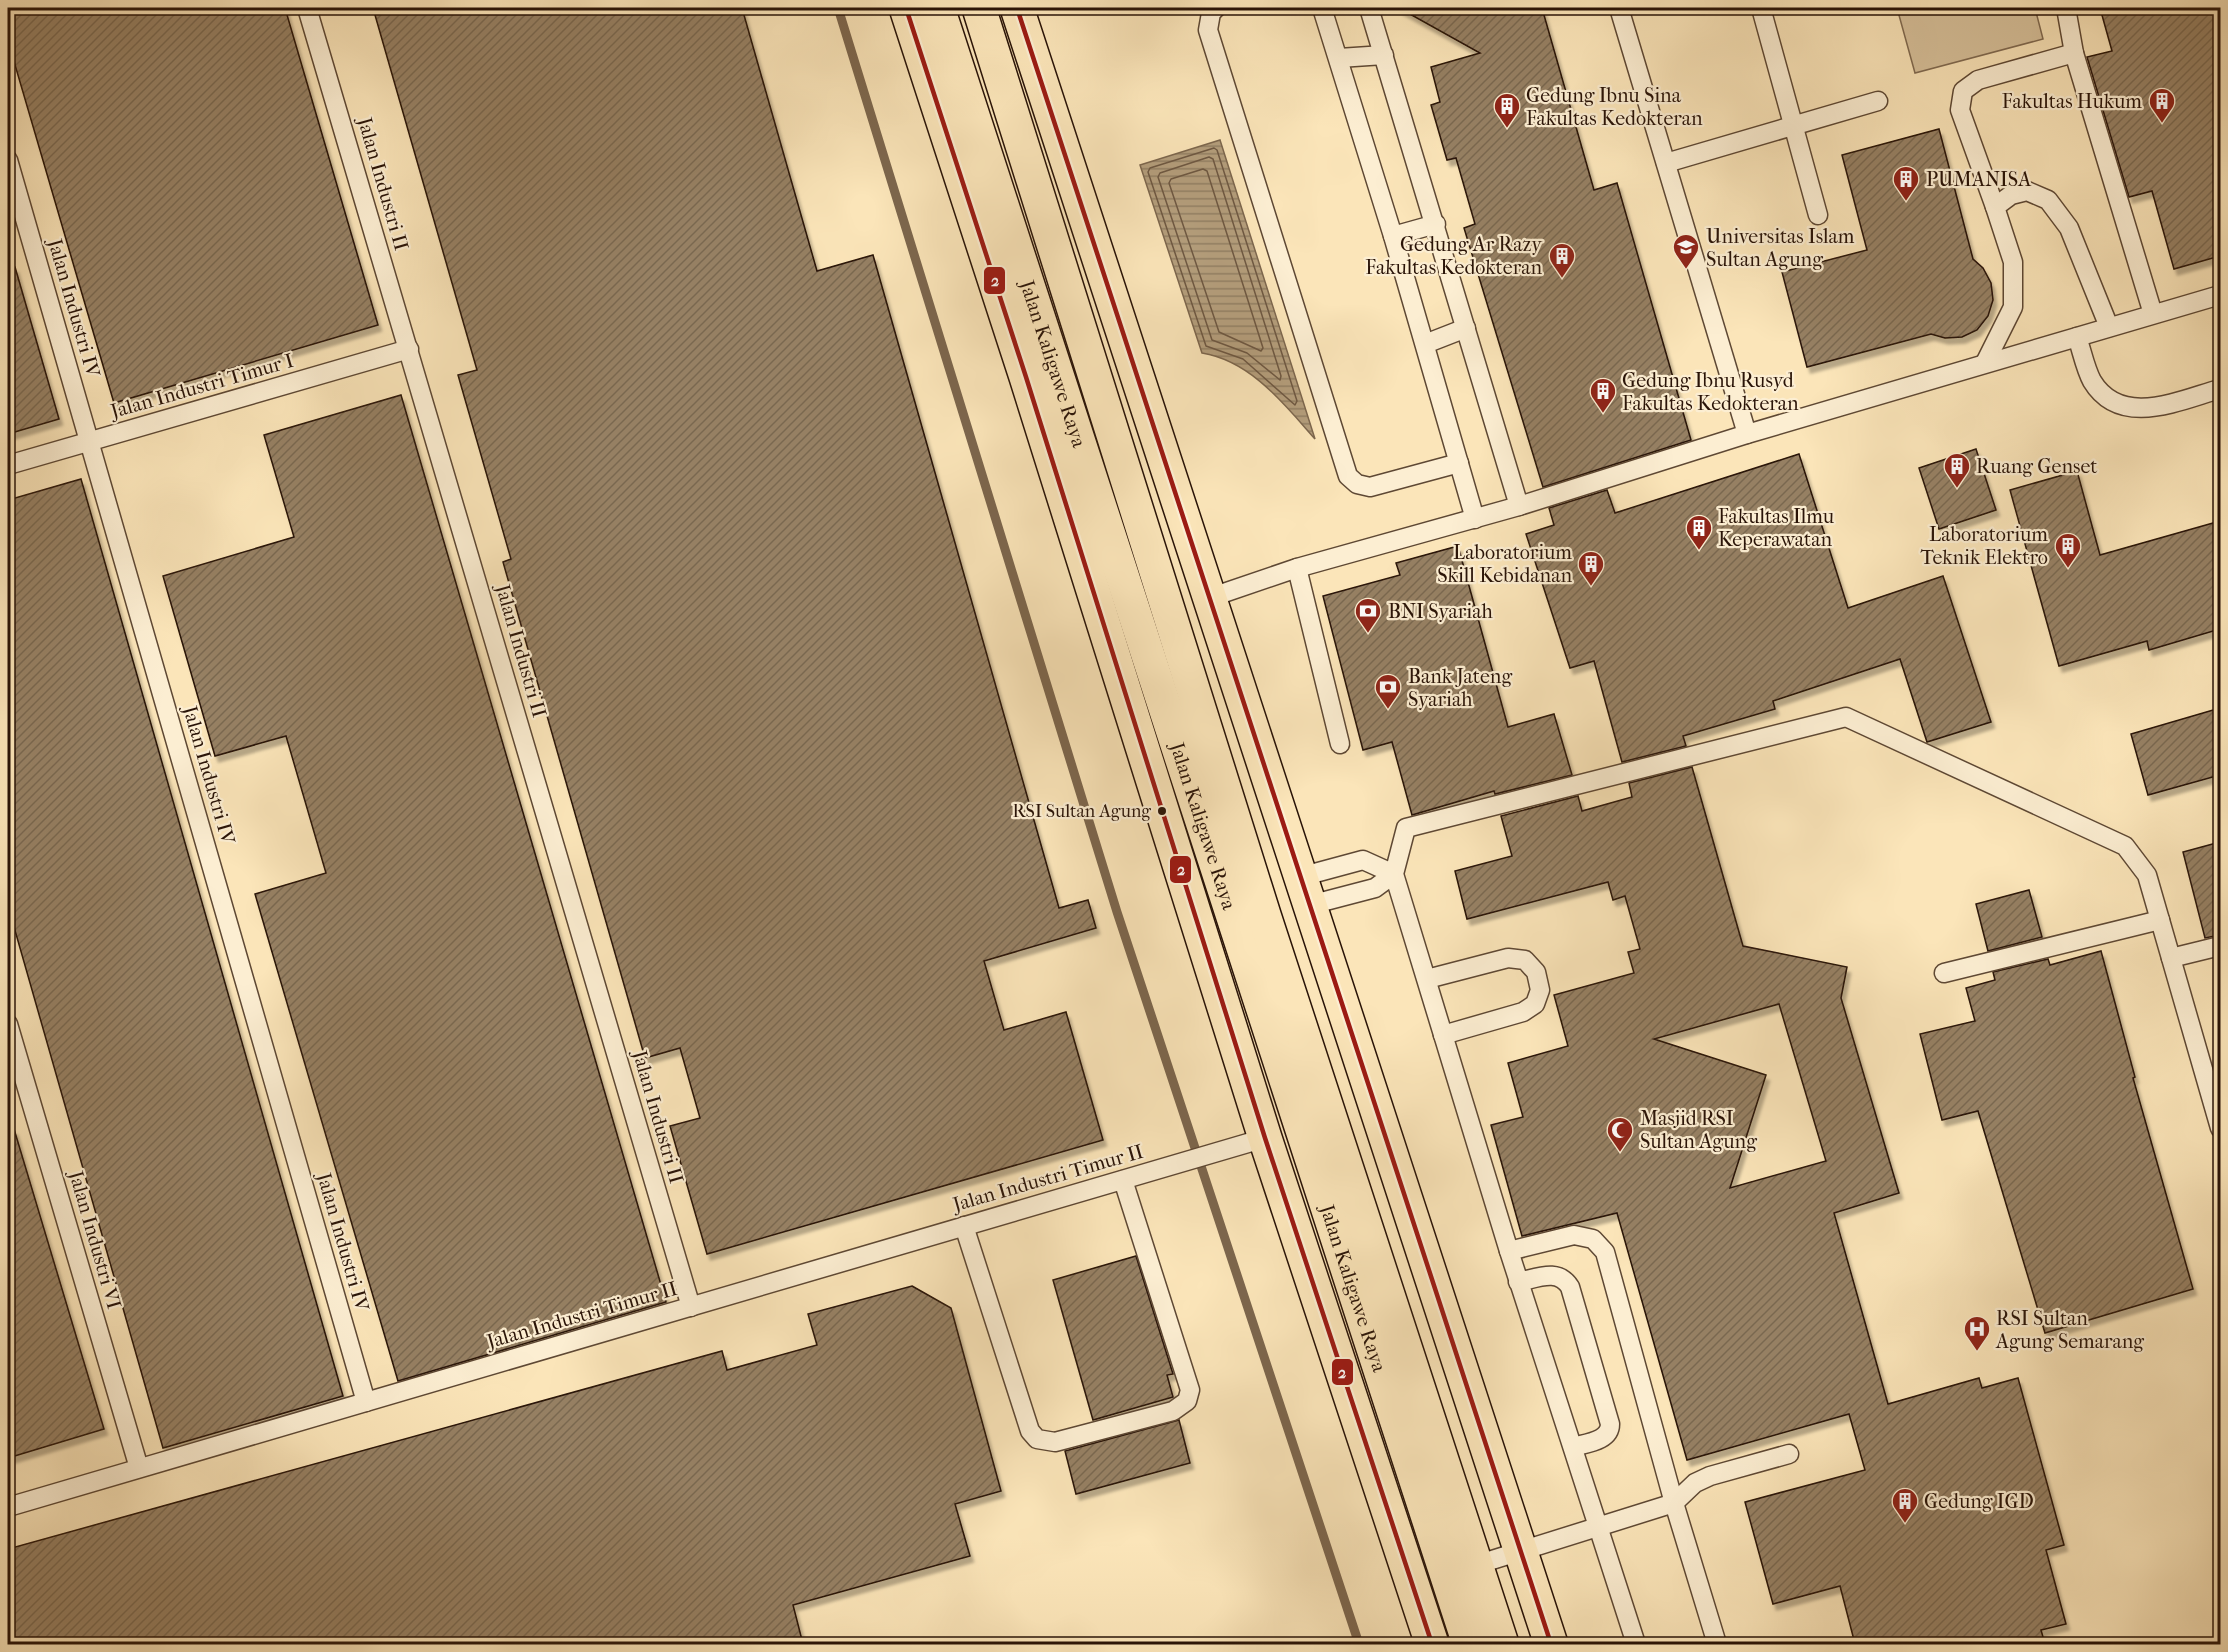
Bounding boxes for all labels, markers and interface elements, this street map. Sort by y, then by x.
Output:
place label: Gedung Ibnu Sina Fakultas Kedokteran [1526,84,1703,130]
building icon: Fakultas Hukum [2147,86,2177,124]
place label: Fakultas Hukum [2002,90,2142,113]
building icon: Gedung Ibnu Sina Fakultas Kedokteran [1492,91,1522,129]
street label: Jalan Industri II [352,113,413,253]
building icon: PUMANISA [1891,164,1921,202]
place label: PUMANISA [1926,168,2032,191]
place label: Universitas Islam Sultan Agung [1706,225,1855,271]
school or university icon: Universitas Islam Sultan Agung [1671,232,1701,270]
place label: Gedung Ar Razy Fakultas Kedokteran [1365,233,1543,279]
street label: Jalan Industri IV [43,234,105,381]
building icon: Gedung Ar Razy Fakultas Kedokteran [1547,241,1577,279]
line badge: 2 [983,266,1006,295]
text: 2 [991,271,999,290]
street label: Jalan Kaligawe Raya [1015,275,1092,451]
street label: Jalan Industri Timur I [106,349,296,424]
place label: Gedung Ibnu Rusyd Fakultas Kedokteran [1622,369,1799,415]
building icon: Gedung Ibnu Rusyd Fakultas Kedokteran [1588,376,1618,414]
building icon: Ruang Genset [1942,451,1972,489]
place label: Ruang Genset [1976,455,2097,478]
place label: Fakultas Ilmu Keperawatan [1718,505,1835,551]
building icon: Fakultas Ilmu Keperawatan [1684,513,1714,551]
place label: Laboratorium Teknik Elektro [1921,523,2048,569]
building icon: Laboratorium Teknik Elektro [2053,531,2083,569]
place label: Laboratorium Skill Kebidanan [1437,541,1572,587]
building icon: Laboratorium Skill Kebidanan [1576,549,1606,587]
street label: Jalan Industri II [490,580,551,720]
bank icon: BNI Syariah [1353,596,1383,634]
place label: BNI Syariah [1388,600,1493,623]
place label: Bank Jateng Syariah [1408,665,1512,711]
bank icon: Bank Jateng Syariah [1373,672,1403,710]
street label: Jalan Industri IV [178,701,240,848]
street label: Jalan Kaligawe Raya [1165,738,1242,913]
place label: RSI Sultan Agung [1013,801,1151,822]
marker: RSI Sultan Agung [1156,805,1168,817]
line badge: 2 [1169,855,1192,884]
text: 2 [1177,860,1185,879]
street label: Jalan Industri II [627,1046,688,1186]
place label: Masjid RSI Sultan Agung [1640,1107,1757,1153]
mosque icon: Masjid RSI Sultan Agung [1605,1115,1635,1153]
street label: Jalan Industri Timur II [948,1140,1146,1217]
street label: Jalan Industri VI [64,1166,126,1312]
street label: Jalan Industri IV [312,1168,374,1315]
street label: Jalan Kaligawe Raya [1315,1200,1392,1375]
street label: Jalan Industri Timur II [482,1277,680,1354]
place label: RSI Sultan Agung Semarang [1995,1307,2144,1353]
hospital icon: RSI Sultan Agung Semarang [1962,1314,1992,1352]
line badge: 2 [1331,1358,1354,1386]
text: 2 [1338,1363,1346,1382]
building icon: Gedung IGD [1890,1486,1920,1524]
place label: Gedung IGD [1924,1490,2034,1513]

